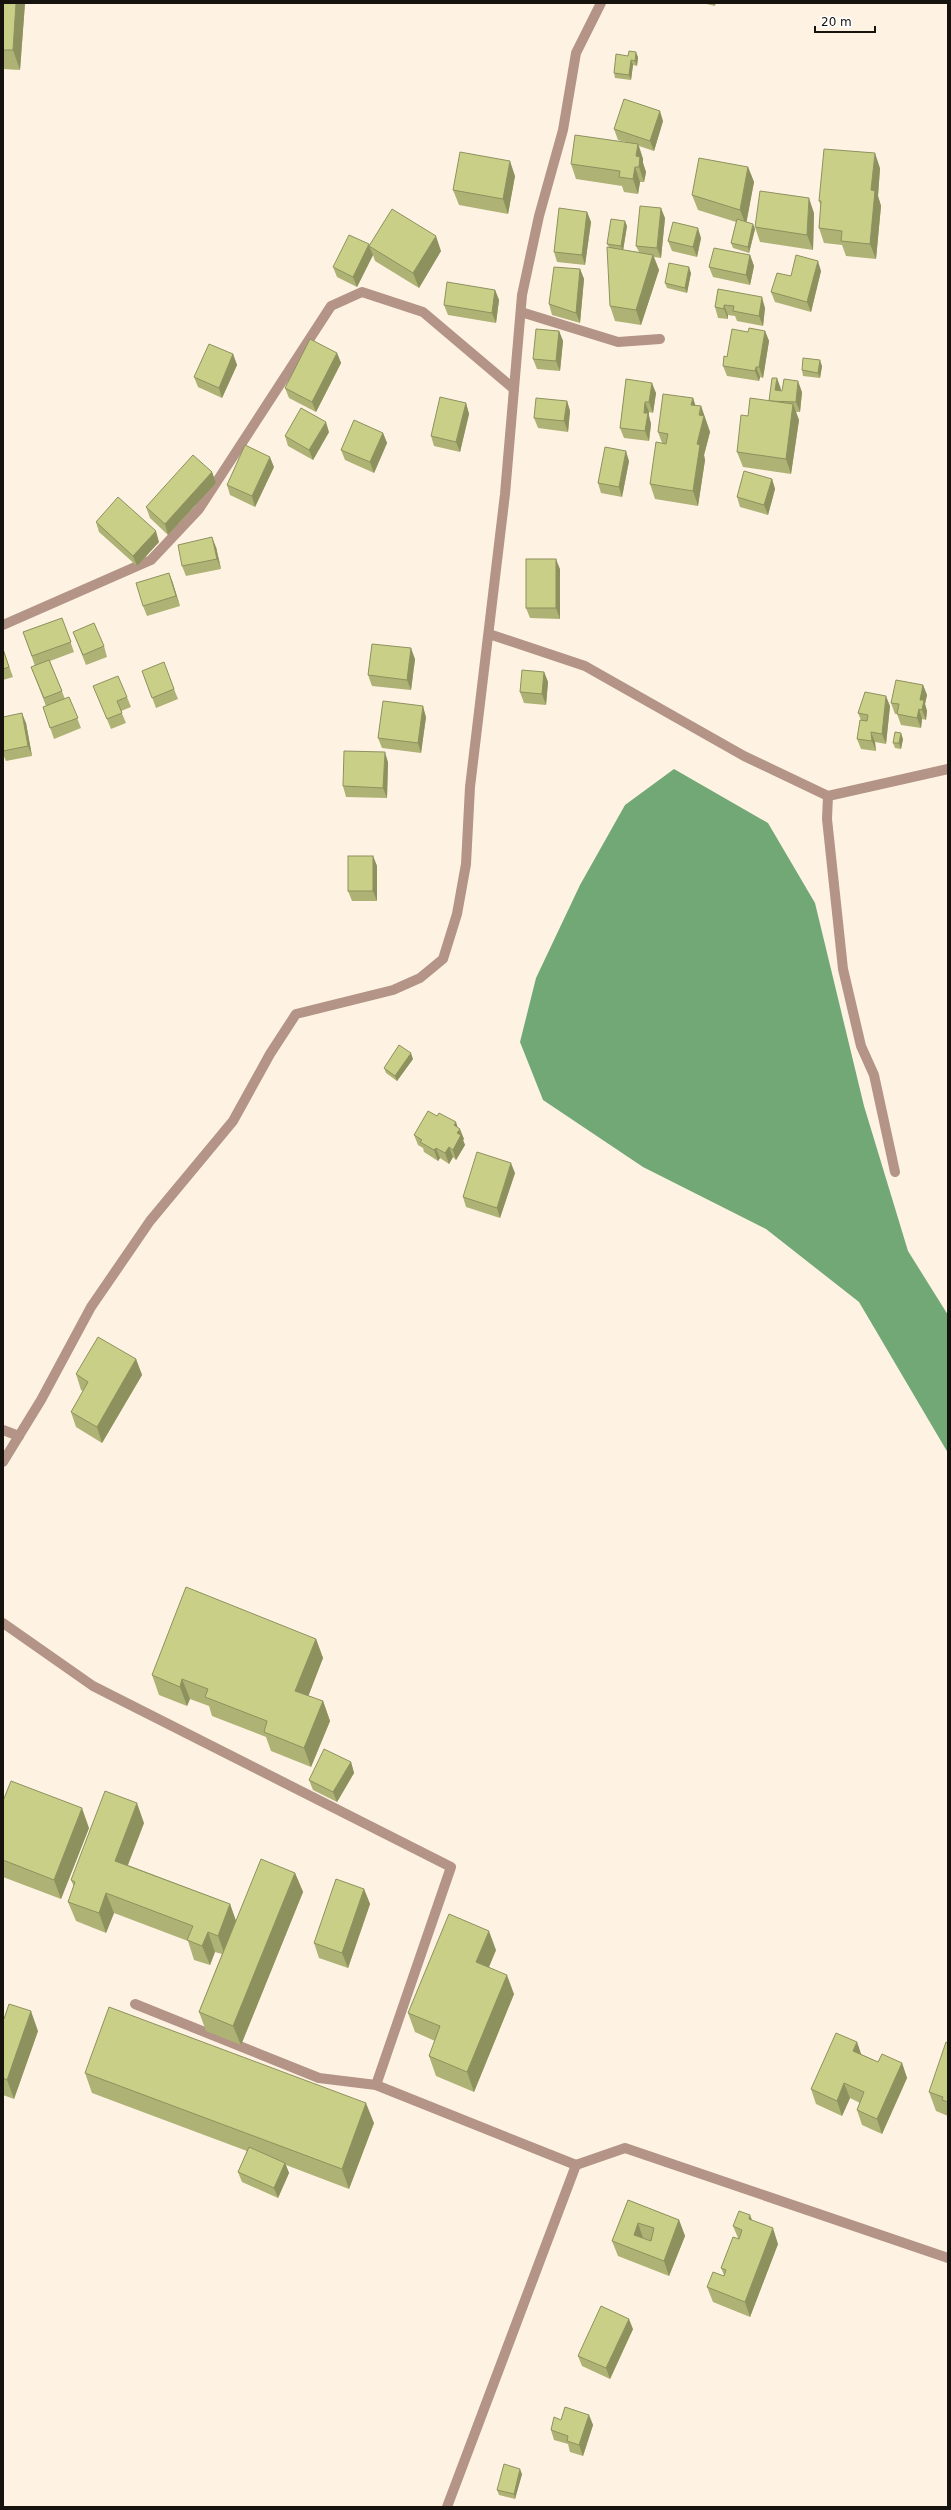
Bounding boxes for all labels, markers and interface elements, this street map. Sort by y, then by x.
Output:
scale bar [815,8,875,34]
text: 20 m [821,15,852,29]

